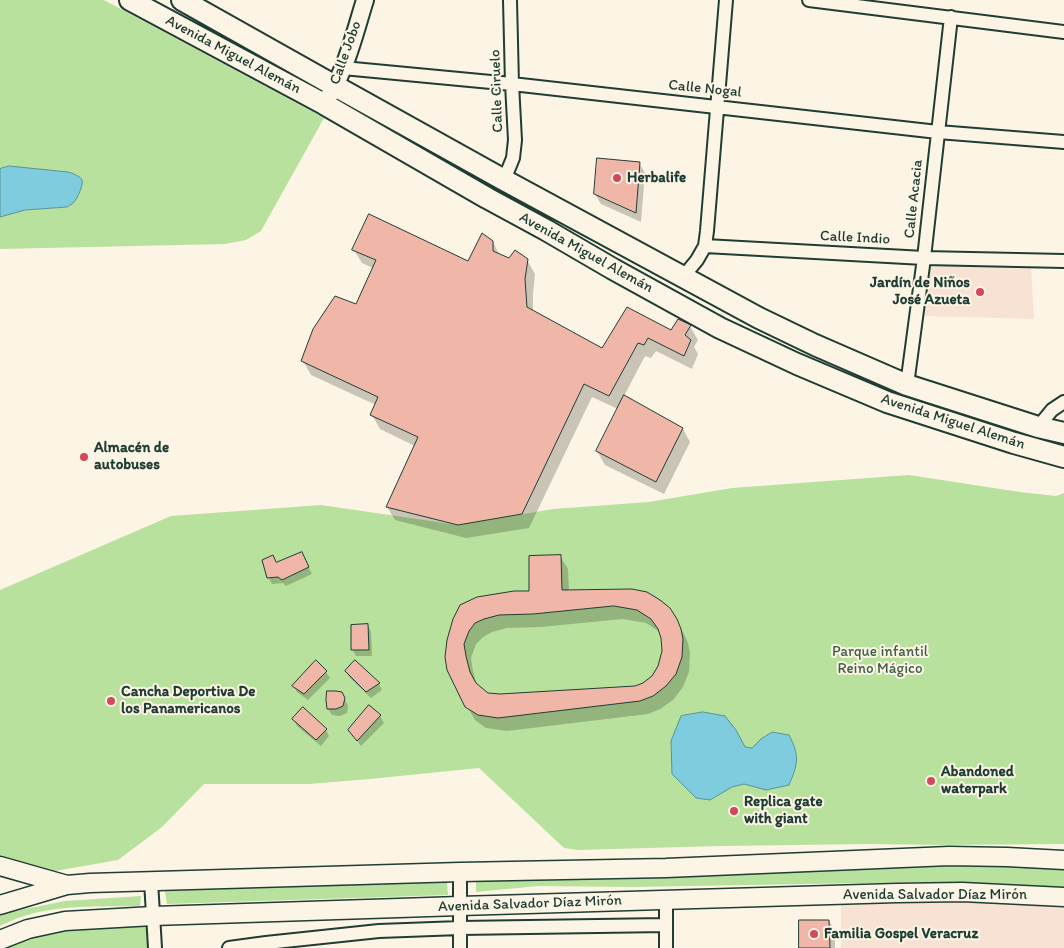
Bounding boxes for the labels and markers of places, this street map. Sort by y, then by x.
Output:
place label: Herbalife [627,169,686,187]
marker: Herbalife [611,172,623,184]
place label: Jardín de Niños José Azueta [870,274,970,309]
marker: Jardín de Niños José Azueta [974,286,986,298]
place label: Almacén de autobuses [94,439,169,474]
marker: Almacén de autobuses [78,451,90,463]
place label: Cancha Deportiva De los Panamericanos [121,683,255,718]
marker: Cancha Deportiva De los Panamericanos [105,695,117,707]
place label: Abandoned waterpark [941,763,1014,798]
marker: Abandoned waterpark [925,775,937,787]
place label: Replica gate with giant [744,793,823,828]
marker: Replica gate with giant [728,805,740,817]
place label: Familia Gospel Veracruz [824,925,978,943]
marker: Familia Gospel Veracruz [808,928,820,940]

